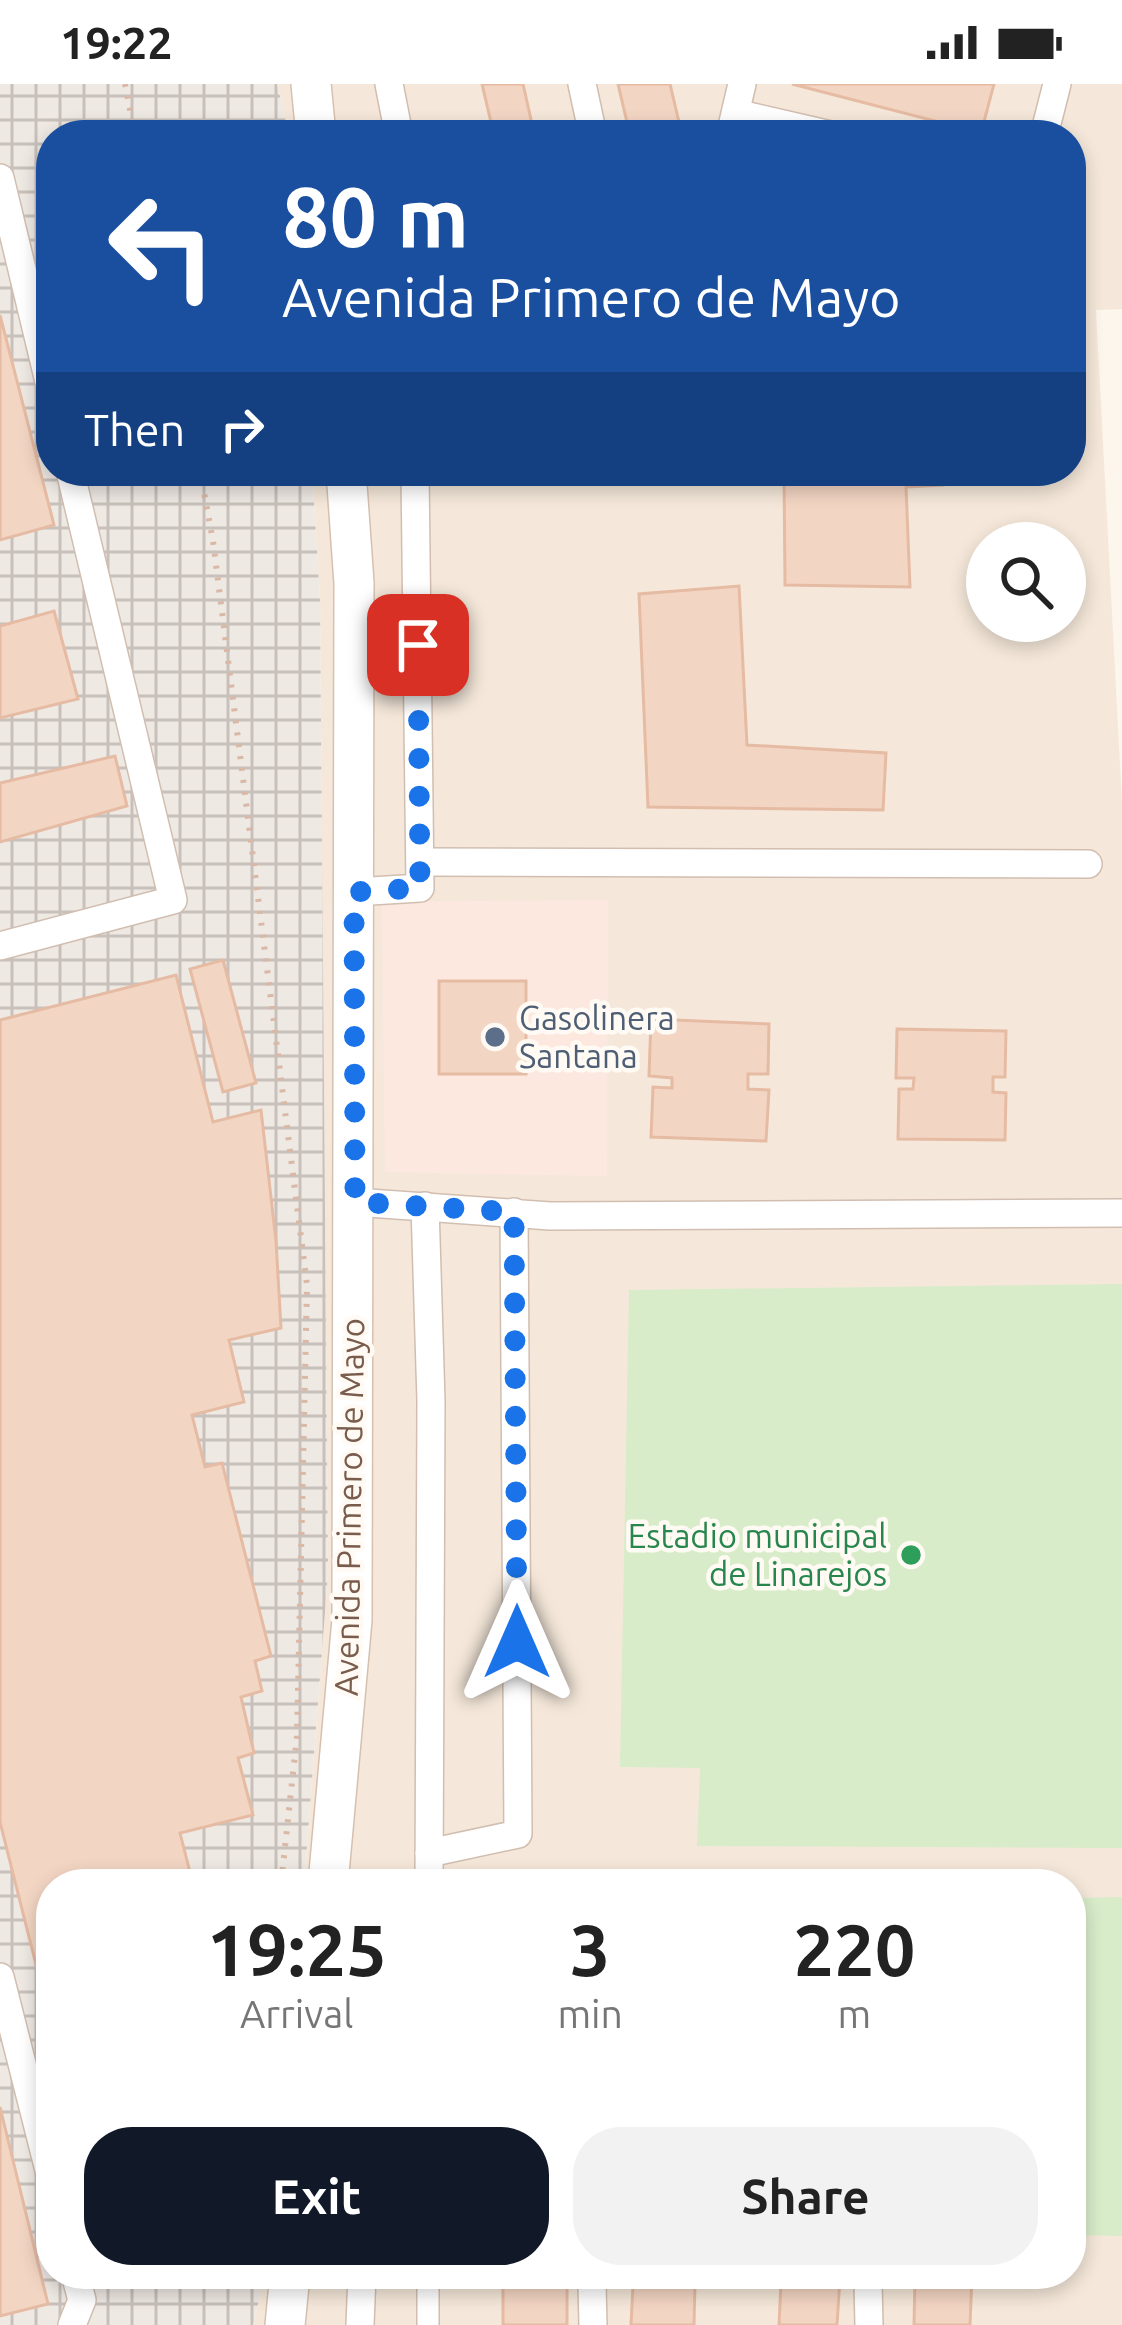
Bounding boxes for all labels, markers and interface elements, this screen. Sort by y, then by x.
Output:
text: 19:22 [60,17,173,68]
icon: left [84,168,240,324]
text: 80 m [282,169,469,263]
text: Avenida Primero de Mayo [282,267,901,327]
icon: right [209,396,275,462]
text: Then [84,404,185,455]
map controls [966,522,1086,642]
button: search [966,522,1086,642]
pin [367,594,469,696]
icon: arrive [385,612,451,678]
place label: Gasolinera Santana [519,999,675,1074]
marker: Gasolinera Santana [482,1024,508,1050]
street label: Avenida Primero de Mayo [327,1318,370,1696]
place label: Estadio municipal de Linarejos [628,1517,887,1592]
marker: Estadio municipal de Linarejos [898,1542,924,1568]
position arrow [454,1579,580,1705]
text: 19:25 [207,1909,387,1990]
text: 3 [570,1909,610,1990]
text: 220 [793,1909,915,1990]
text: Arrival [240,1992,354,2035]
text: min [557,1992,623,2035]
text: m [838,1992,871,2035]
button: Exit [84,2127,549,2265]
button: Share [573,2127,1038,2265]

